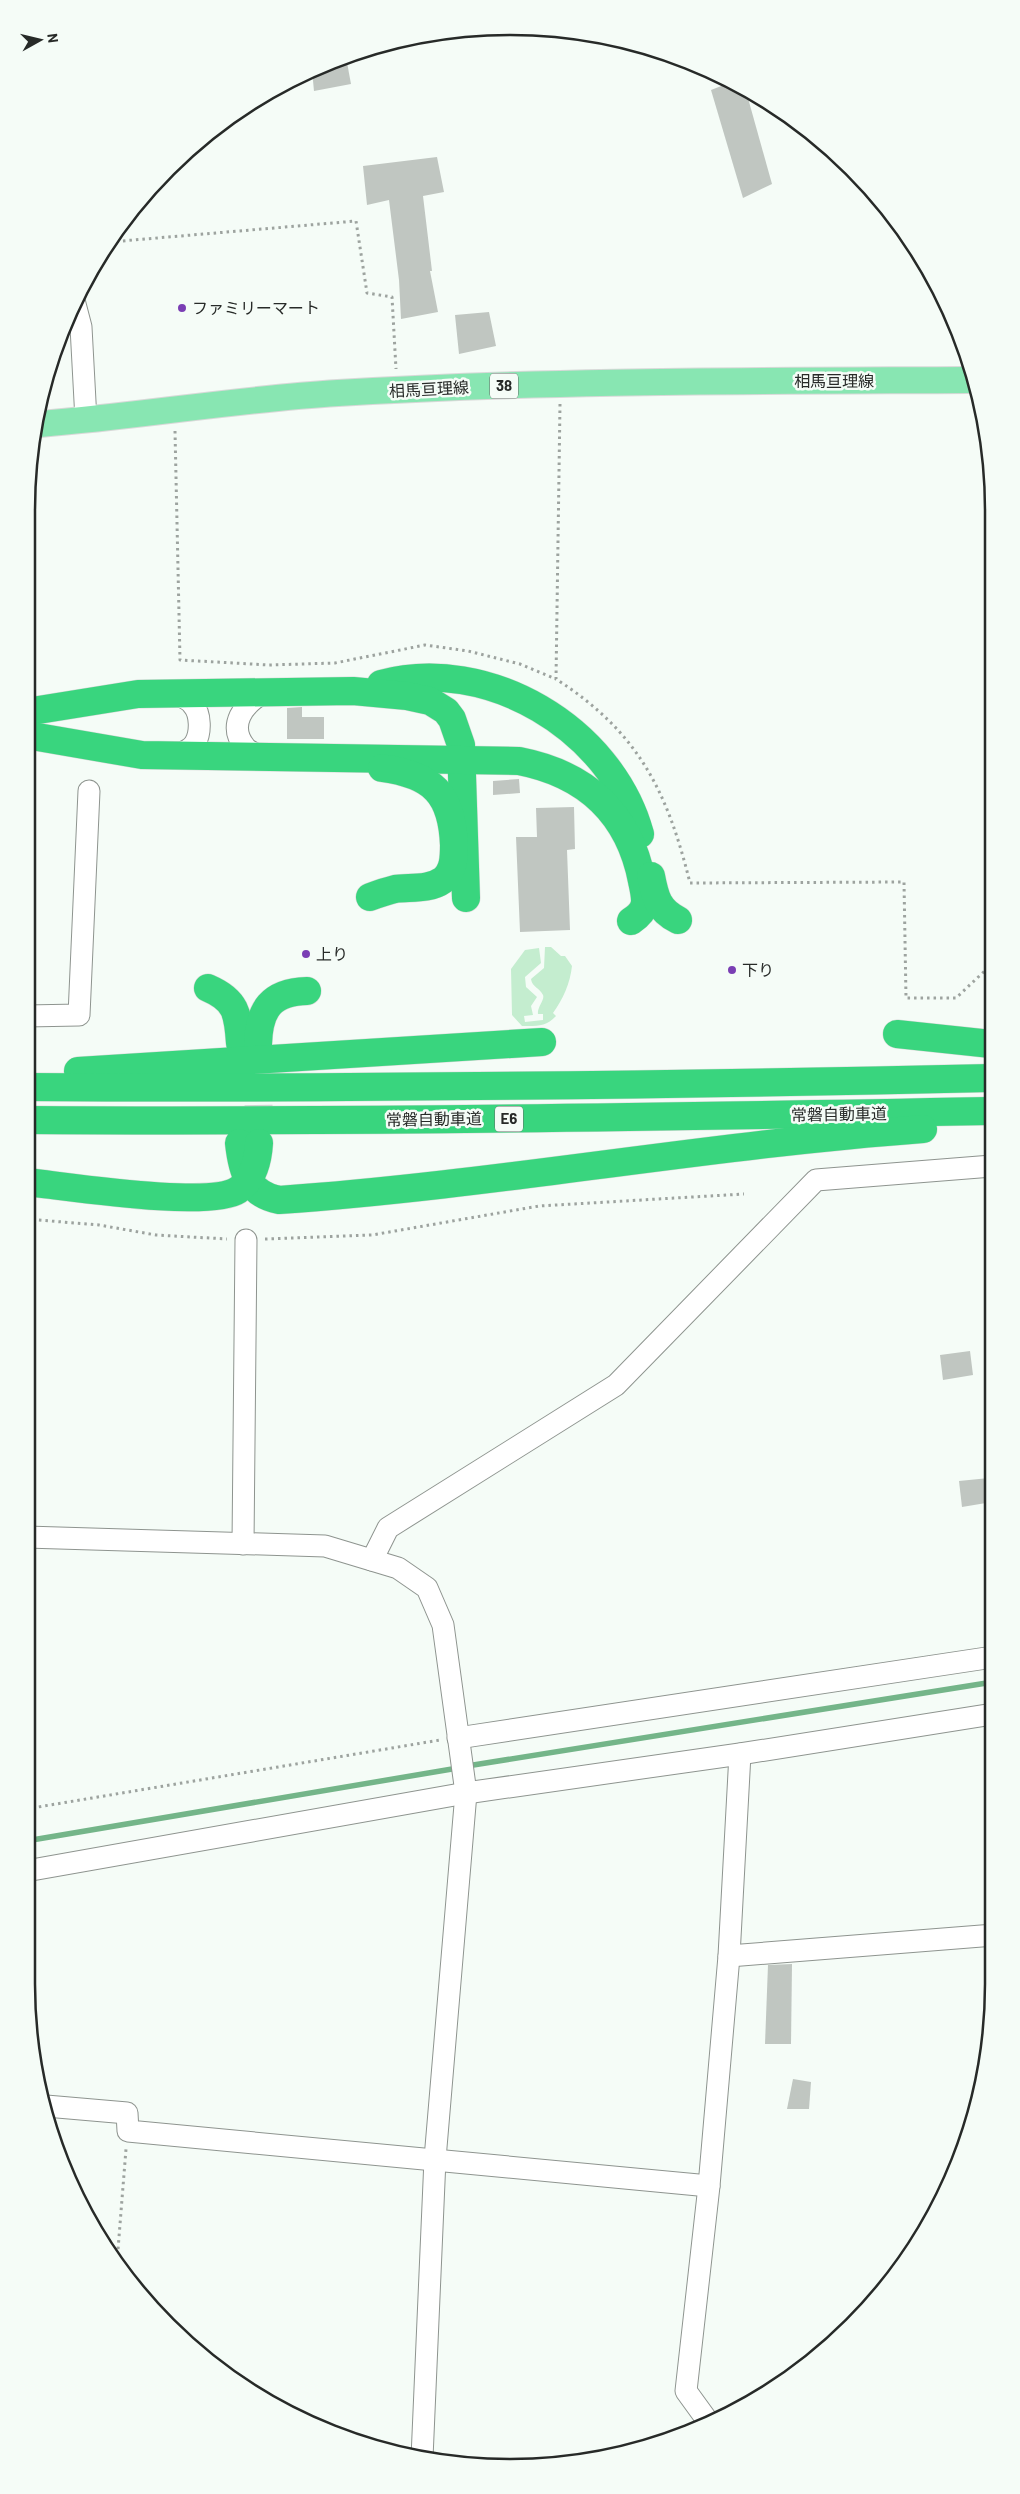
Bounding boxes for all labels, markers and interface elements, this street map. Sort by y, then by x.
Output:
north arrow [15,15,65,65]
text: N [44,32,62,44]
place label: ファミリーマート [192,298,320,317]
marker: ファミリーマート [176,302,188,314]
street label: 相馬亘理線 [794,371,874,390]
road number: 38 [490,374,518,398]
street label: 相馬亘理線 [389,377,469,400]
place label: 上り [316,944,348,963]
marker: 上り [300,948,312,960]
place label: 下り [742,960,774,979]
marker: 下り [726,964,738,976]
street label: 常磐自動車道 [791,1103,887,1124]
road number: E6 [495,1106,523,1132]
street label: 常磐自動車道 [386,1108,482,1129]

